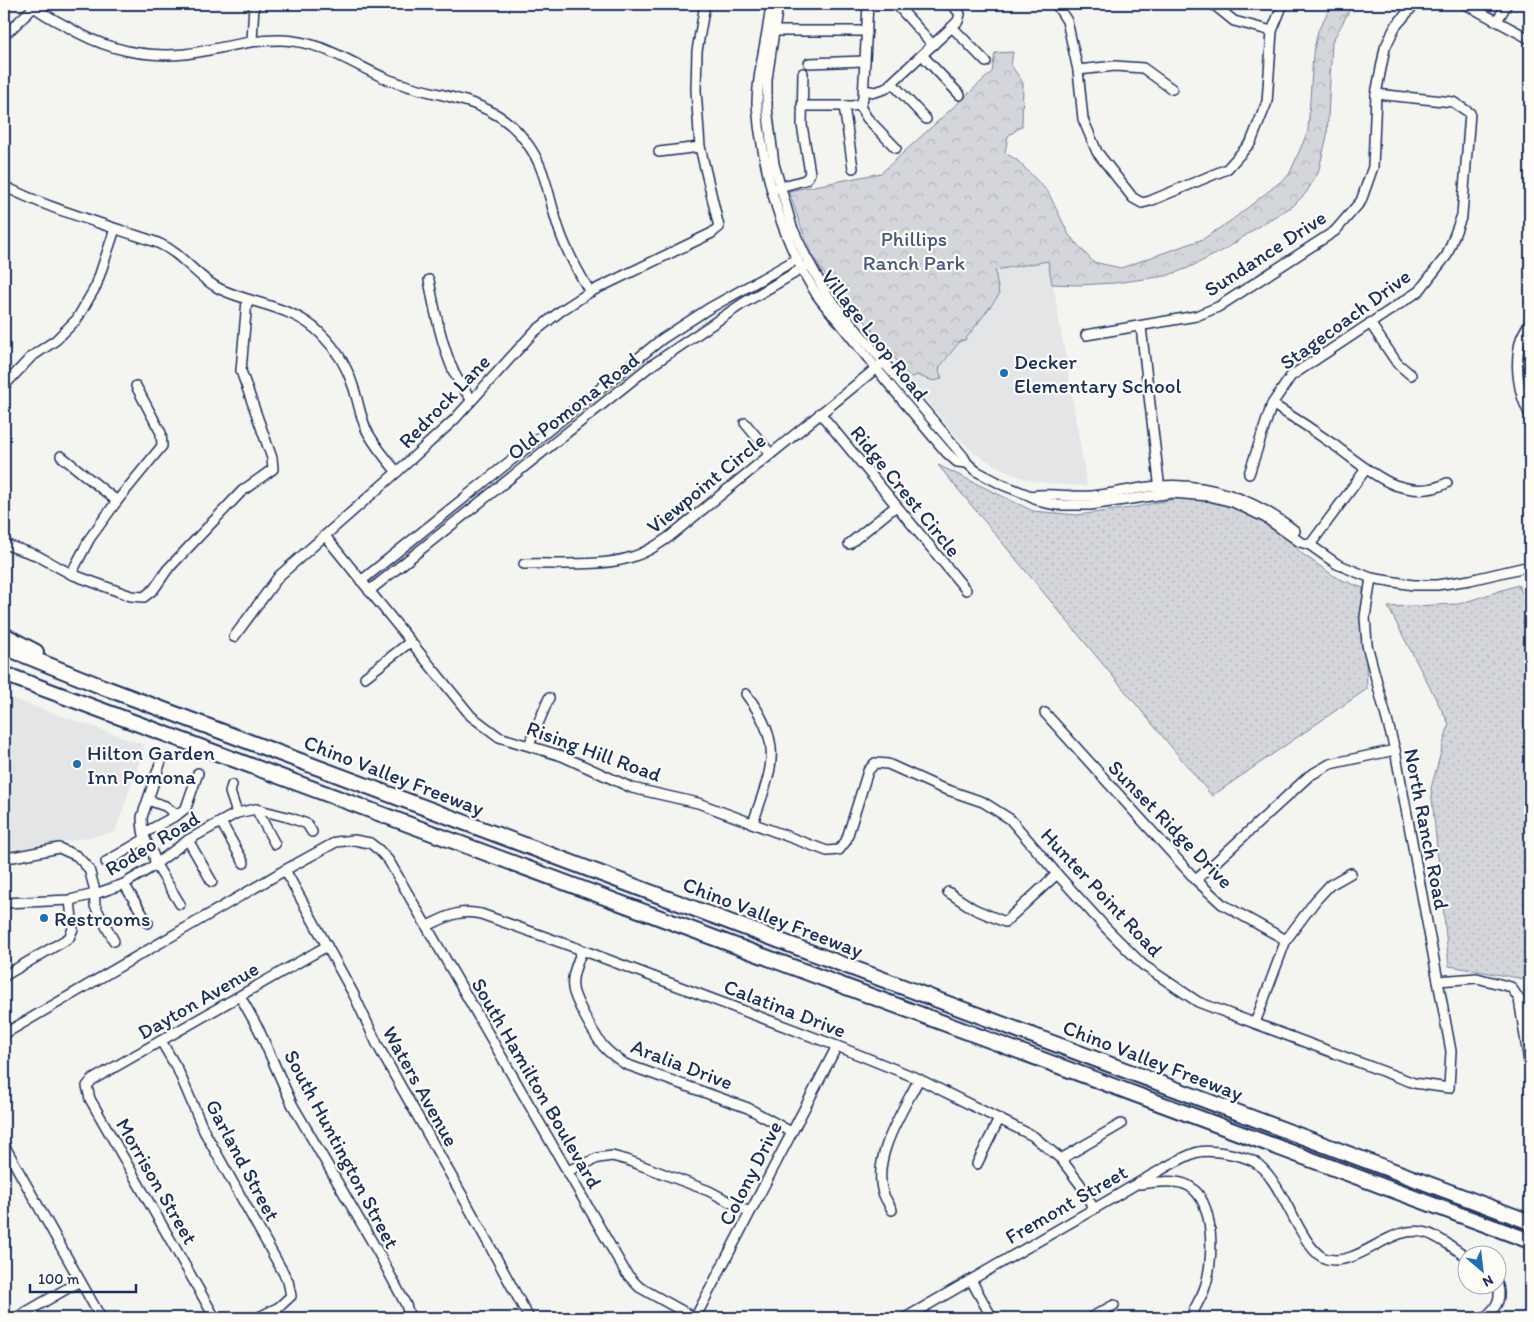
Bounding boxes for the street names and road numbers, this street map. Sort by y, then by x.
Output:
street label: Sundance Drive [1199,204,1331,302]
street label: Stagecoach Drive [1275,263,1415,375]
street label: Village Loop Road [816,265,934,405]
street label: Old Pomona Road [502,347,644,465]
street label: Redrock Lane [393,349,495,453]
street label: Ridge Crest Circle [845,420,967,562]
street label: Viewpoint Circle [642,427,770,539]
street label: Rising Hill Road [523,715,665,787]
street label: Chino Valley Freeway [301,729,488,821]
street label: North Ranch Road [1399,746,1455,912]
street label: Sunset Ridge Drive [1103,754,1239,894]
street label: Rodeo Road [100,805,204,881]
street label: Hunter Point Road [1036,822,1169,962]
street label: Chino Valley Freeway [680,871,867,963]
street label: Dayton Avenue [133,955,263,1045]
street label: South Hamilton Boulevard [466,973,608,1193]
street label: Calatina Drive [720,973,850,1043]
street label: Chino Valley Freeway [1060,1014,1247,1106]
street label: Waters Avenue [378,1021,464,1151]
street label: Aralia Drive [628,1033,736,1095]
street label: South Huntington Street [279,1045,405,1253]
street label: Garland Street [200,1095,286,1225]
street label: Morrison Street [111,1113,203,1249]
street label: Colony Drive [713,1117,787,1229]
street label: Fremont Street [1000,1159,1132,1249]

